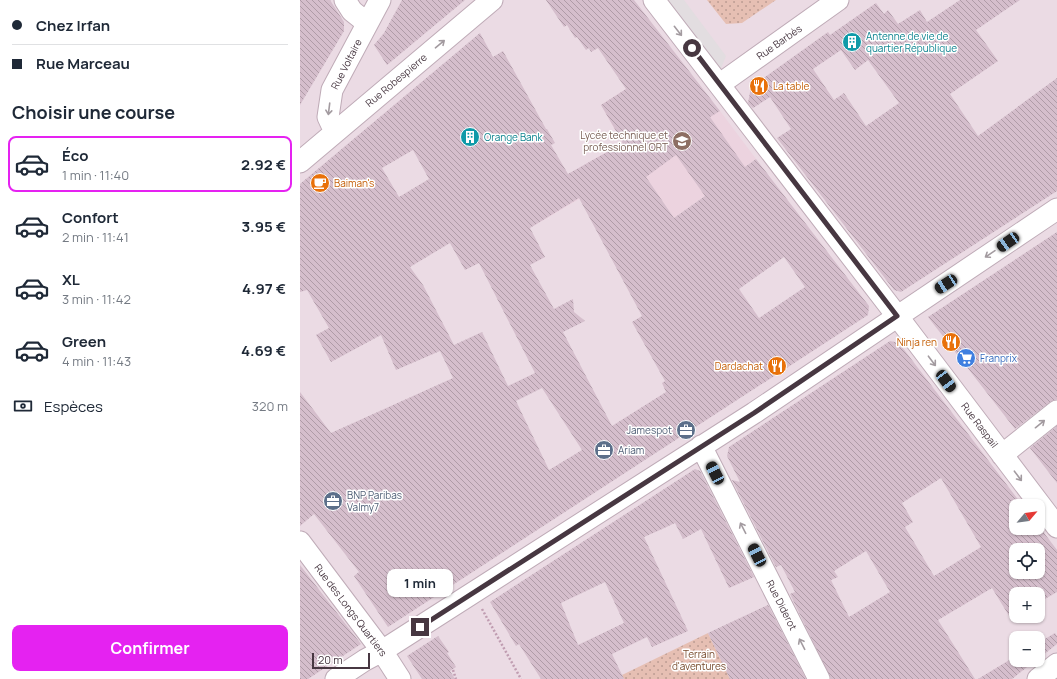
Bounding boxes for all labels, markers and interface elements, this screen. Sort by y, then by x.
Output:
text: Chez Irfan [36,15,110,36]
street label: Rue Barbès [754,21,804,63]
one-way arrow [674,25,682,36]
place label: Antenne de vie de quartier République [866,29,957,55]
building icon: Antenne de vie de quartier République [841,31,863,53]
street label: Rue Voltaire [327,36,365,92]
one-way arrow [435,39,445,48]
route start [683,39,701,57]
street label: Rue Robespierre [362,50,430,110]
text: Rue Marceau [36,53,130,74]
restaurant icon: La table [748,75,770,97]
place label: La table [773,79,809,93]
text: Choisir une course [12,100,175,124]
one-way arrow [325,102,333,115]
building icon: Orange Bank [459,126,481,148]
place label: Lycée technique et professionnel ORT [580,128,668,154]
place label: Orange Bank [484,130,544,144]
school or university icon: Lycée technique et professionnel ORT [671,130,693,152]
text: Éco [62,145,88,166]
icon: car [14,146,50,182]
text: 2.92 € [241,154,286,175]
text: 1 min · 11:40 [62,166,129,184]
cafe icon: Baiman's [309,172,331,194]
place label: Baiman's [334,176,374,190]
text: Confort [62,207,119,228]
icon: car [14,208,50,244]
text: 3.95 € [241,216,286,237]
text: 2 min · 11:41 [62,228,129,246]
car [995,230,1021,254]
one-way arrow [985,250,996,258]
text: XL [62,269,80,290]
icon: car [14,270,50,306]
car [933,272,959,296]
text: 4.97 € [242,278,286,299]
text: 3 min · 11:42 [62,290,131,308]
text: Green [62,331,106,352]
restaurant icon: Ninja ren [940,331,962,353]
icon: car [14,332,50,368]
place label: Ninja ren [897,335,937,349]
text: 4.69 € [241,340,286,361]
supermarket icon: Franprix [955,347,977,369]
place label: Franprix [980,351,1018,365]
text: 4 min · 11:43 [62,352,131,370]
restaurant icon: Dardachat [766,355,788,377]
one-way arrow [927,356,936,367]
place label: Dardachat [715,359,763,373]
car [934,368,958,394]
icon: cash [12,395,34,417]
text: Espèces [44,396,103,417]
text: 320 m [252,397,288,415]
street label: Rue Raspail [958,399,1002,451]
office icon: Jamespot [675,419,697,441]
one-way arrow [1035,420,1046,429]
place label: Jamespot [626,423,672,437]
office icon: Ariam [593,439,615,461]
place label: Ariam [618,443,644,457]
car [704,460,726,486]
one-way arrow [1014,471,1023,482]
place label: BNP Paribas Valmy7 [347,488,402,514]
office icon: BNP Paribas Valmy7 [322,490,344,512]
north arrow [1009,499,1045,535]
map controls [1009,499,1045,667]
one-way arrow [739,522,746,534]
car [746,542,768,568]
button: locate [1009,543,1045,579]
street label: Rue des Longs Quartiers [312,561,390,659]
callout: 1 min [387,569,453,597]
text: 1 min [404,574,436,592]
street label: Rue Diderot [763,578,801,632]
button: + [1009,587,1045,623]
route end [411,618,429,636]
button: Confirmer [12,625,288,671]
button: − [1009,631,1045,667]
one-way arrow [798,638,805,650]
park label: Terrain d'aventures [672,647,726,673]
scale bar [312,651,370,670]
text: 20 m [318,652,343,667]

